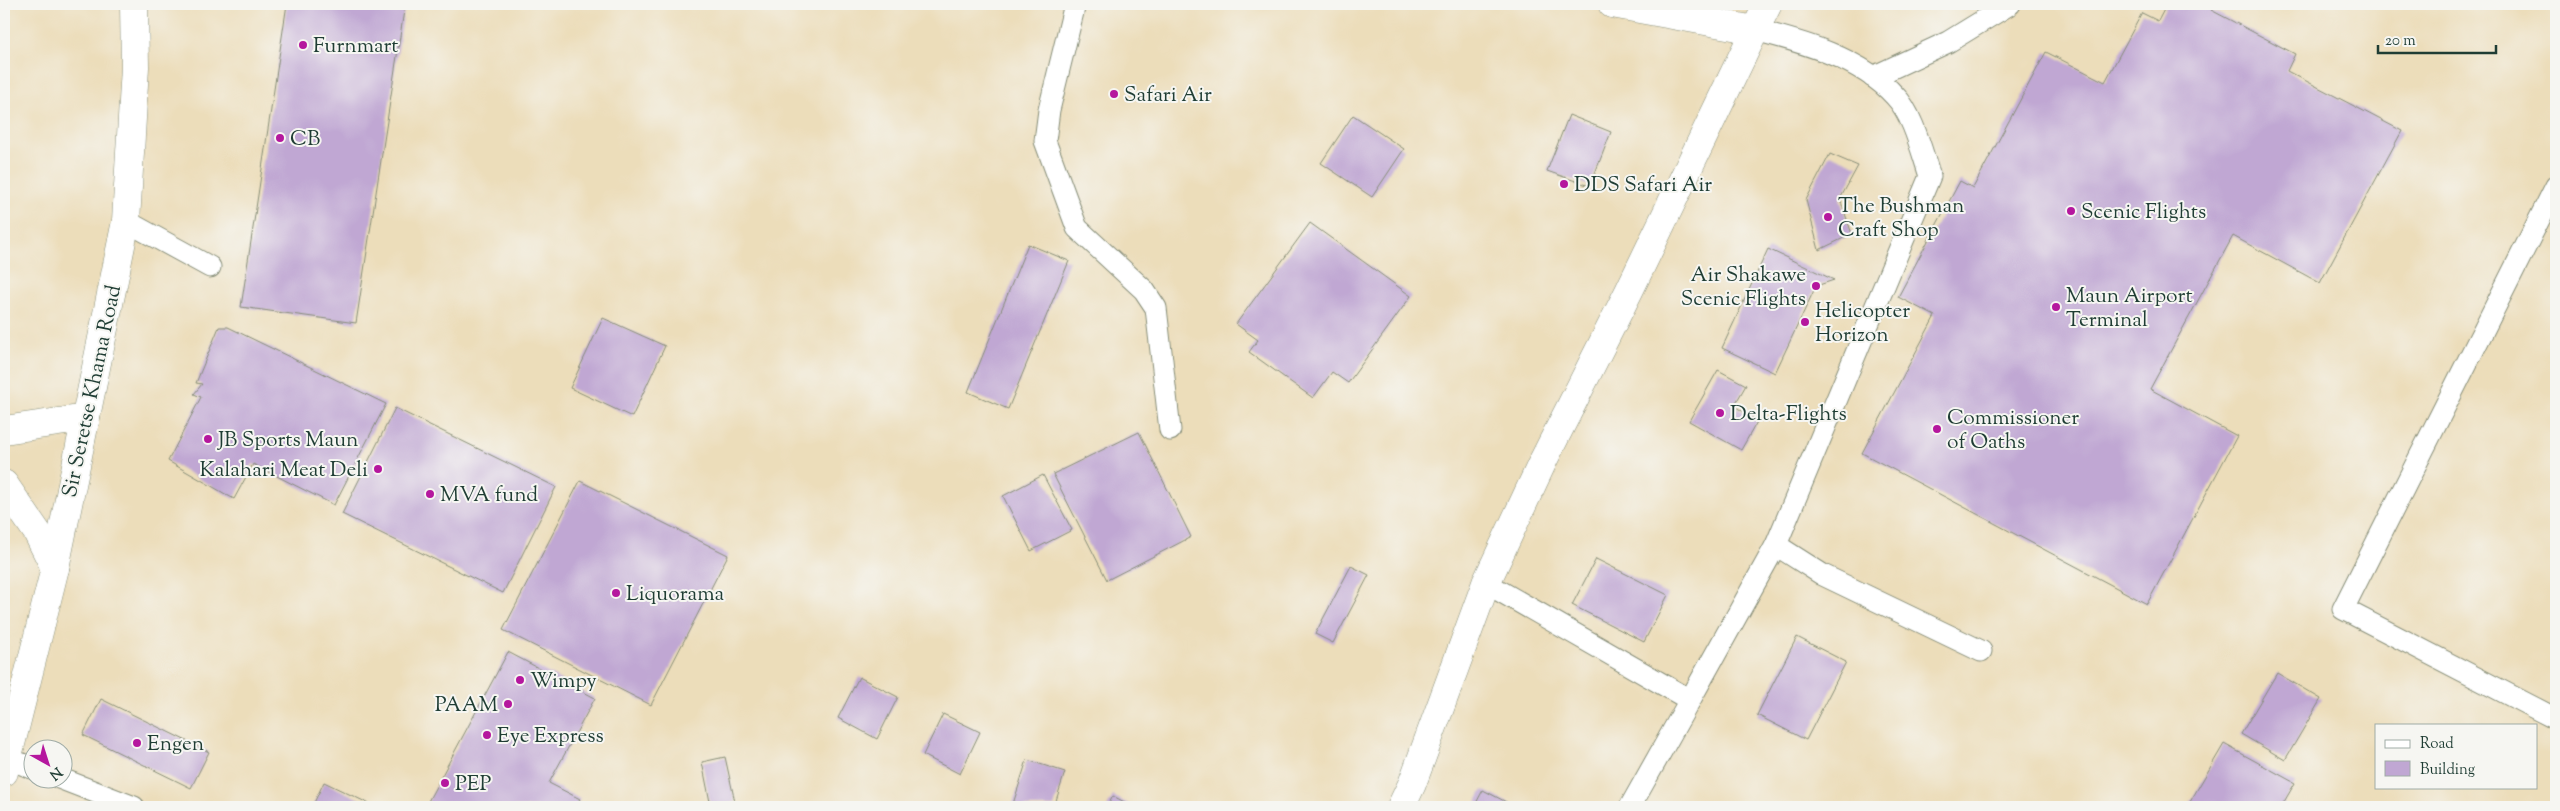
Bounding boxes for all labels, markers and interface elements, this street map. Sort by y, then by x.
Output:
scale bar [2378,22,2495,54]
text: 20 m [2385,31,2416,52]
place label: Furnmart [313,32,399,62]
marker: Furnmart [297,39,309,51]
place label: Safari Air [1124,81,1212,111]
marker: Safari Air [1108,88,1120,100]
place label: CB [290,125,320,155]
marker: CB [274,132,286,144]
place label: DDS Safari Air [1574,171,1712,201]
marker: DDS Safari Air [1558,178,1570,190]
place label: The Bushman Craft Shop [1838,192,1965,246]
place label: Scenic Flights [2081,198,2206,228]
marker: Scenic Flights [2065,205,2077,217]
marker: The Bushman Craft Shop [1822,211,1834,223]
place label: Air Shakawe Scenic Flights [1681,261,1806,315]
marker: Air Shakawe Scenic Flights [1810,280,1822,292]
street label: Sir Seretse Khama Road [56,282,130,500]
place label: Maun Airport Terminal [2066,282,2193,336]
place label: Helicopter Horizon [1815,297,1910,351]
marker: Maun Airport Terminal [2050,301,2062,313]
marker: Helicopter Horizon [1799,316,1811,328]
place label: Delta-Flights [1730,400,1847,430]
place label: Commissioner of Oaths [1947,404,2079,458]
marker: Delta-Flights [1714,407,1726,419]
marker: Commissioner of Oaths [1931,423,1943,435]
place label: JB Sports Maun [217,426,358,456]
marker: JB Sports Maun [202,433,214,445]
place label: Kalahari Meat Deli [200,456,368,486]
marker: Kalahari Meat Deli [372,463,384,475]
place label: MVA fund [440,481,538,511]
marker: MVA fund [424,488,436,500]
place label: Liquorama [626,580,725,610]
marker: Liquorama [610,587,622,599]
place label: Wimpy [530,667,597,697]
marker: Wimpy [514,674,526,686]
place label: PAAM [435,691,498,721]
marker: PAAM [502,698,514,710]
place label: Eye Express [497,722,604,752]
legend [2375,724,2538,788]
marker: Eye Express [481,729,493,741]
place label: Engen [147,730,204,760]
text: Road [2420,734,2454,755]
marker: Engen [131,737,143,749]
north arrow [22,738,72,788]
text: Building [2420,760,2475,781]
text: N [44,761,66,784]
place label: PEP [455,770,492,800]
marker: PEP [439,777,451,789]

